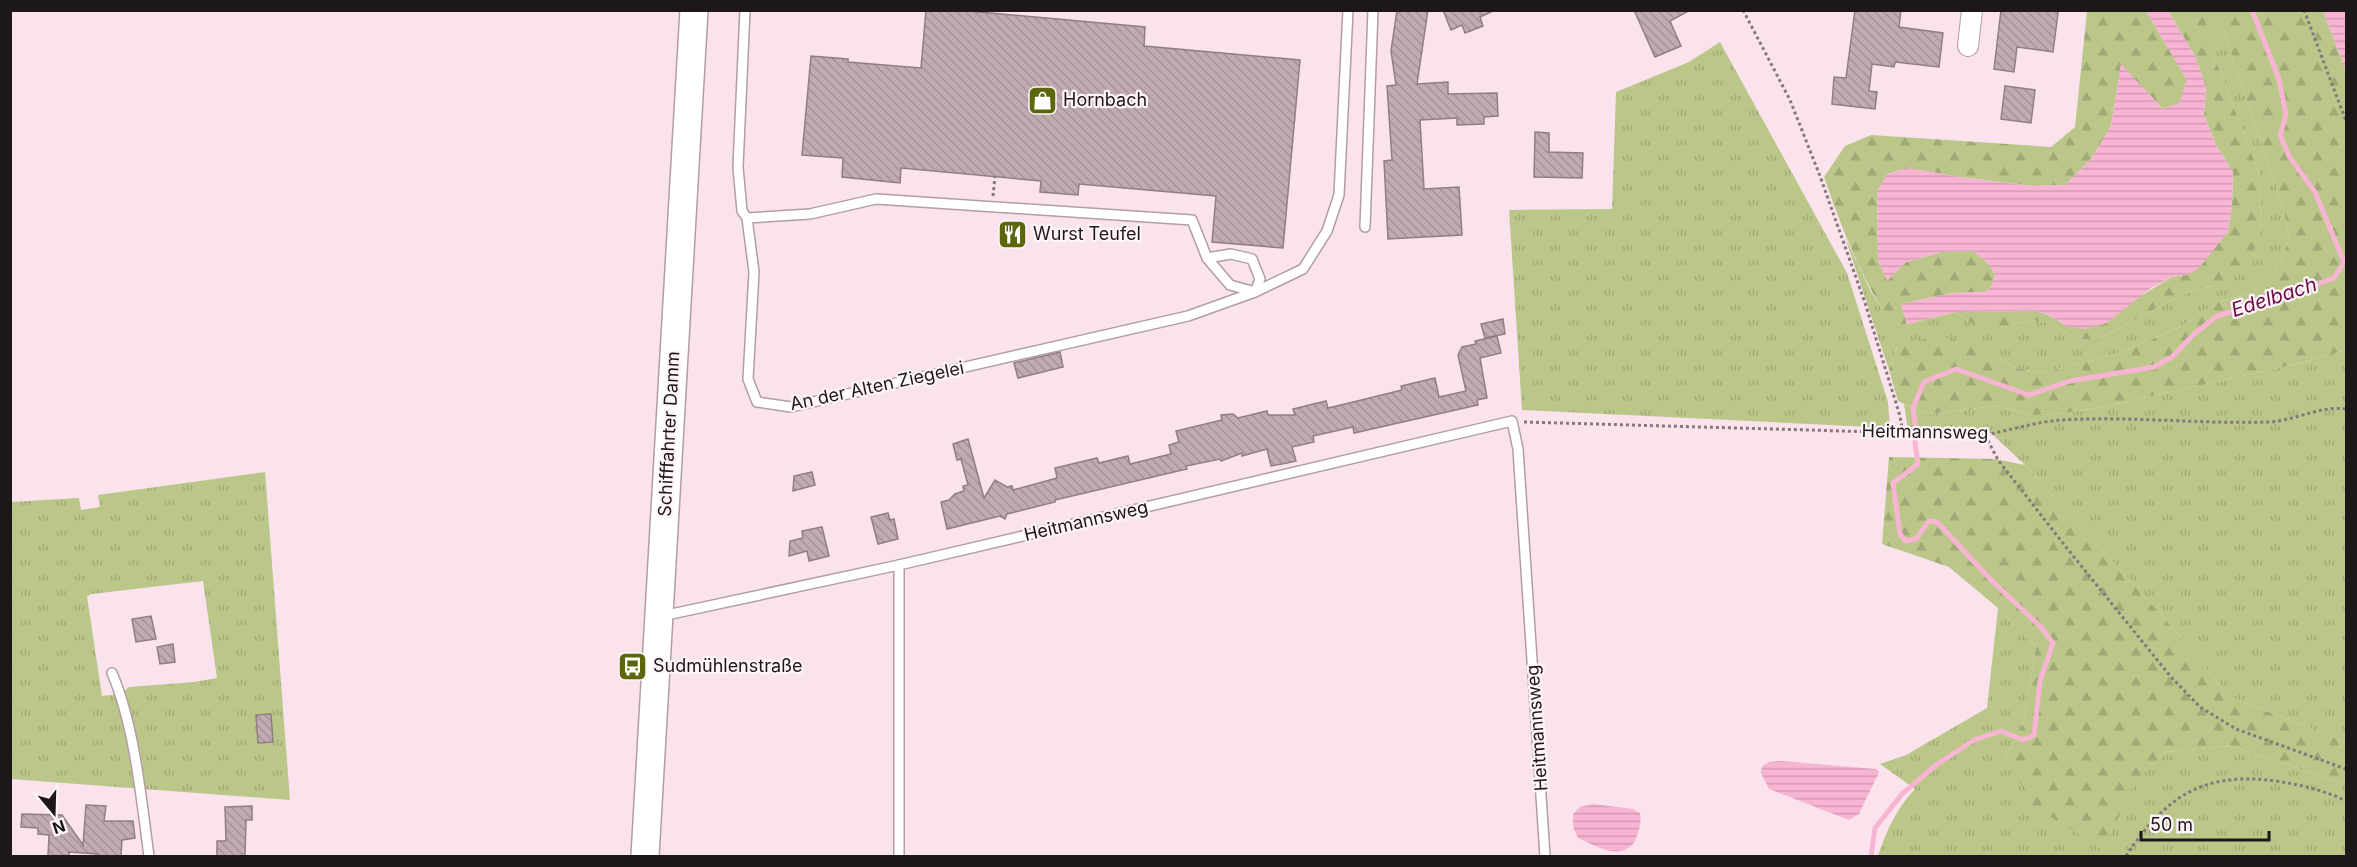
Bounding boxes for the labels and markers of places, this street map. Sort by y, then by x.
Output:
shop icon: Hornbach [1026,84,1058,116]
place label: Hornbach [1063,89,1147,110]
restaurant icon: Wurst Teufel [996,218,1028,250]
place label: Wurst Teufel [1033,223,1141,244]
bus stop icon: Sudmühlenstraße [616,650,648,682]
place label: Sudmühlenstraße [653,655,803,676]

